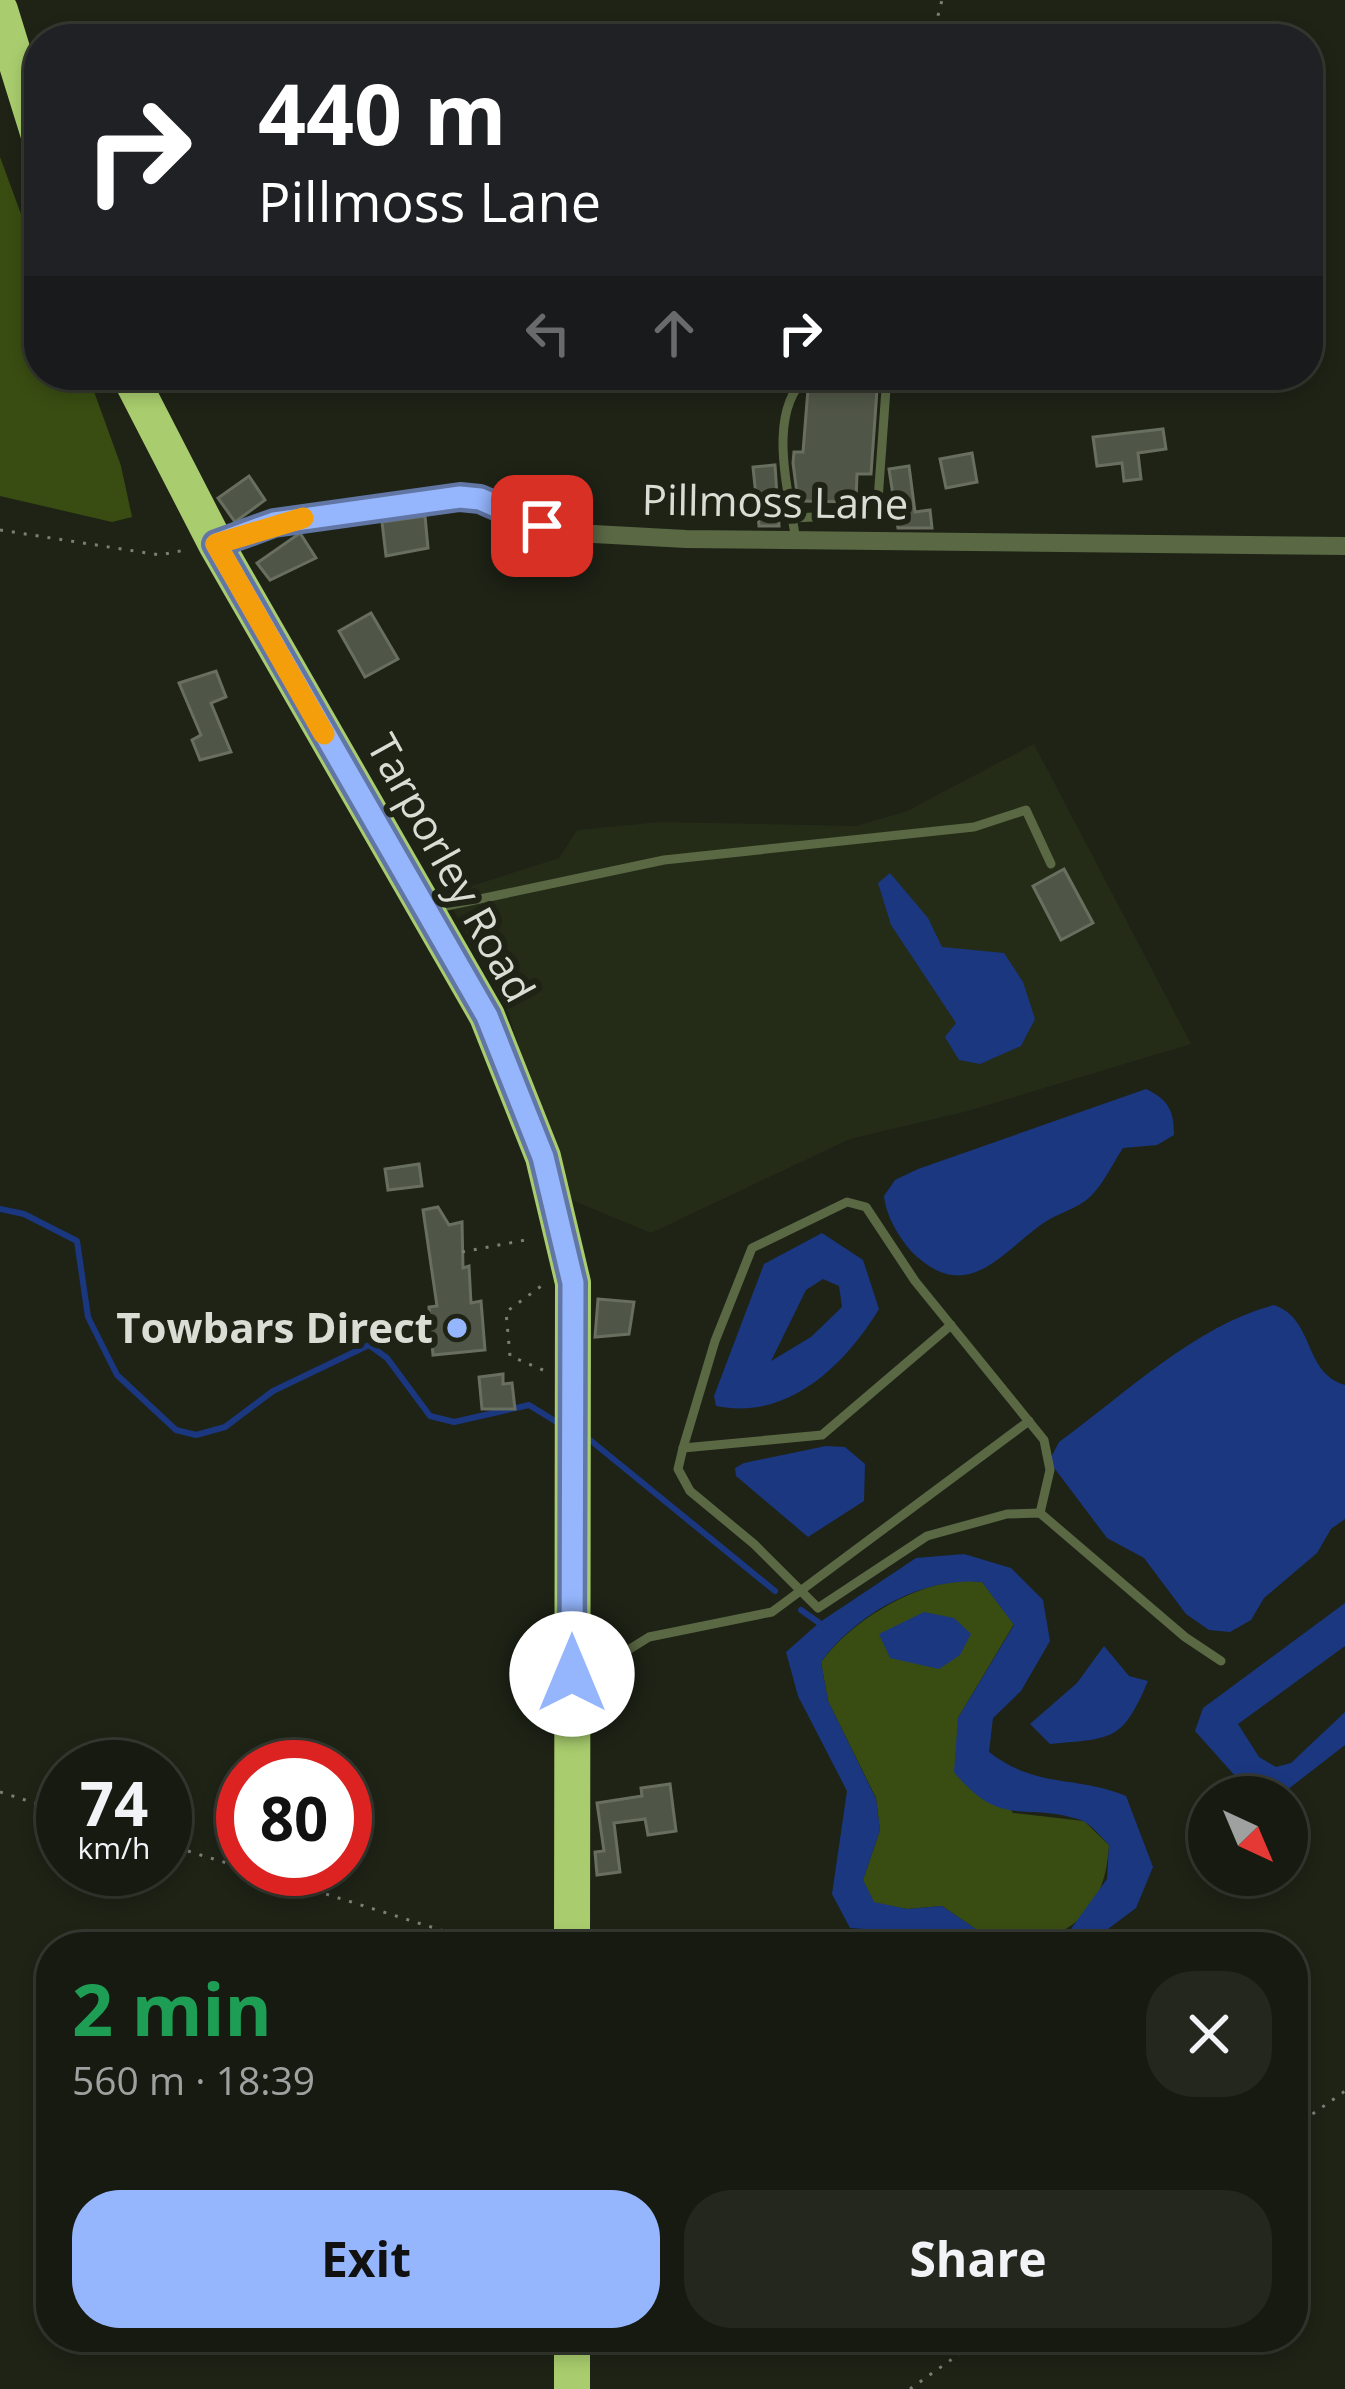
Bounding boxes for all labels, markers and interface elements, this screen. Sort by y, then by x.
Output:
text: 440 m [258,55,506,170]
icon: right [60,72,216,228]
text: Pillmoss Lane [258,164,601,238]
icon: left [515,300,581,366]
icon: ahead [641,300,707,366]
icon: right [767,300,833,366]
street label: Pillmoss Lane [641,470,909,531]
pin [491,475,593,577]
icon: arrive [509,493,575,559]
street label: Tarporley Road [355,723,550,1011]
place label: Towbars Direct [116,1298,433,1355]
marker: Towbars Direct [444,1315,470,1341]
position arrow [509,1611,635,1737]
speed limit sign: 80 [216,1740,372,1896]
text: 74 [80,1762,148,1844]
north arrow [1188,1776,1308,1896]
map controls [1188,1776,1308,1896]
text: km/h [78,1827,150,1868]
text: 2 min [72,1959,272,2057]
button: close [1146,1971,1272,2097]
text: 560 m · 18:39 [72,2053,315,2106]
button: Exit [72,2190,660,2328]
button: Share [684,2190,1272,2328]

